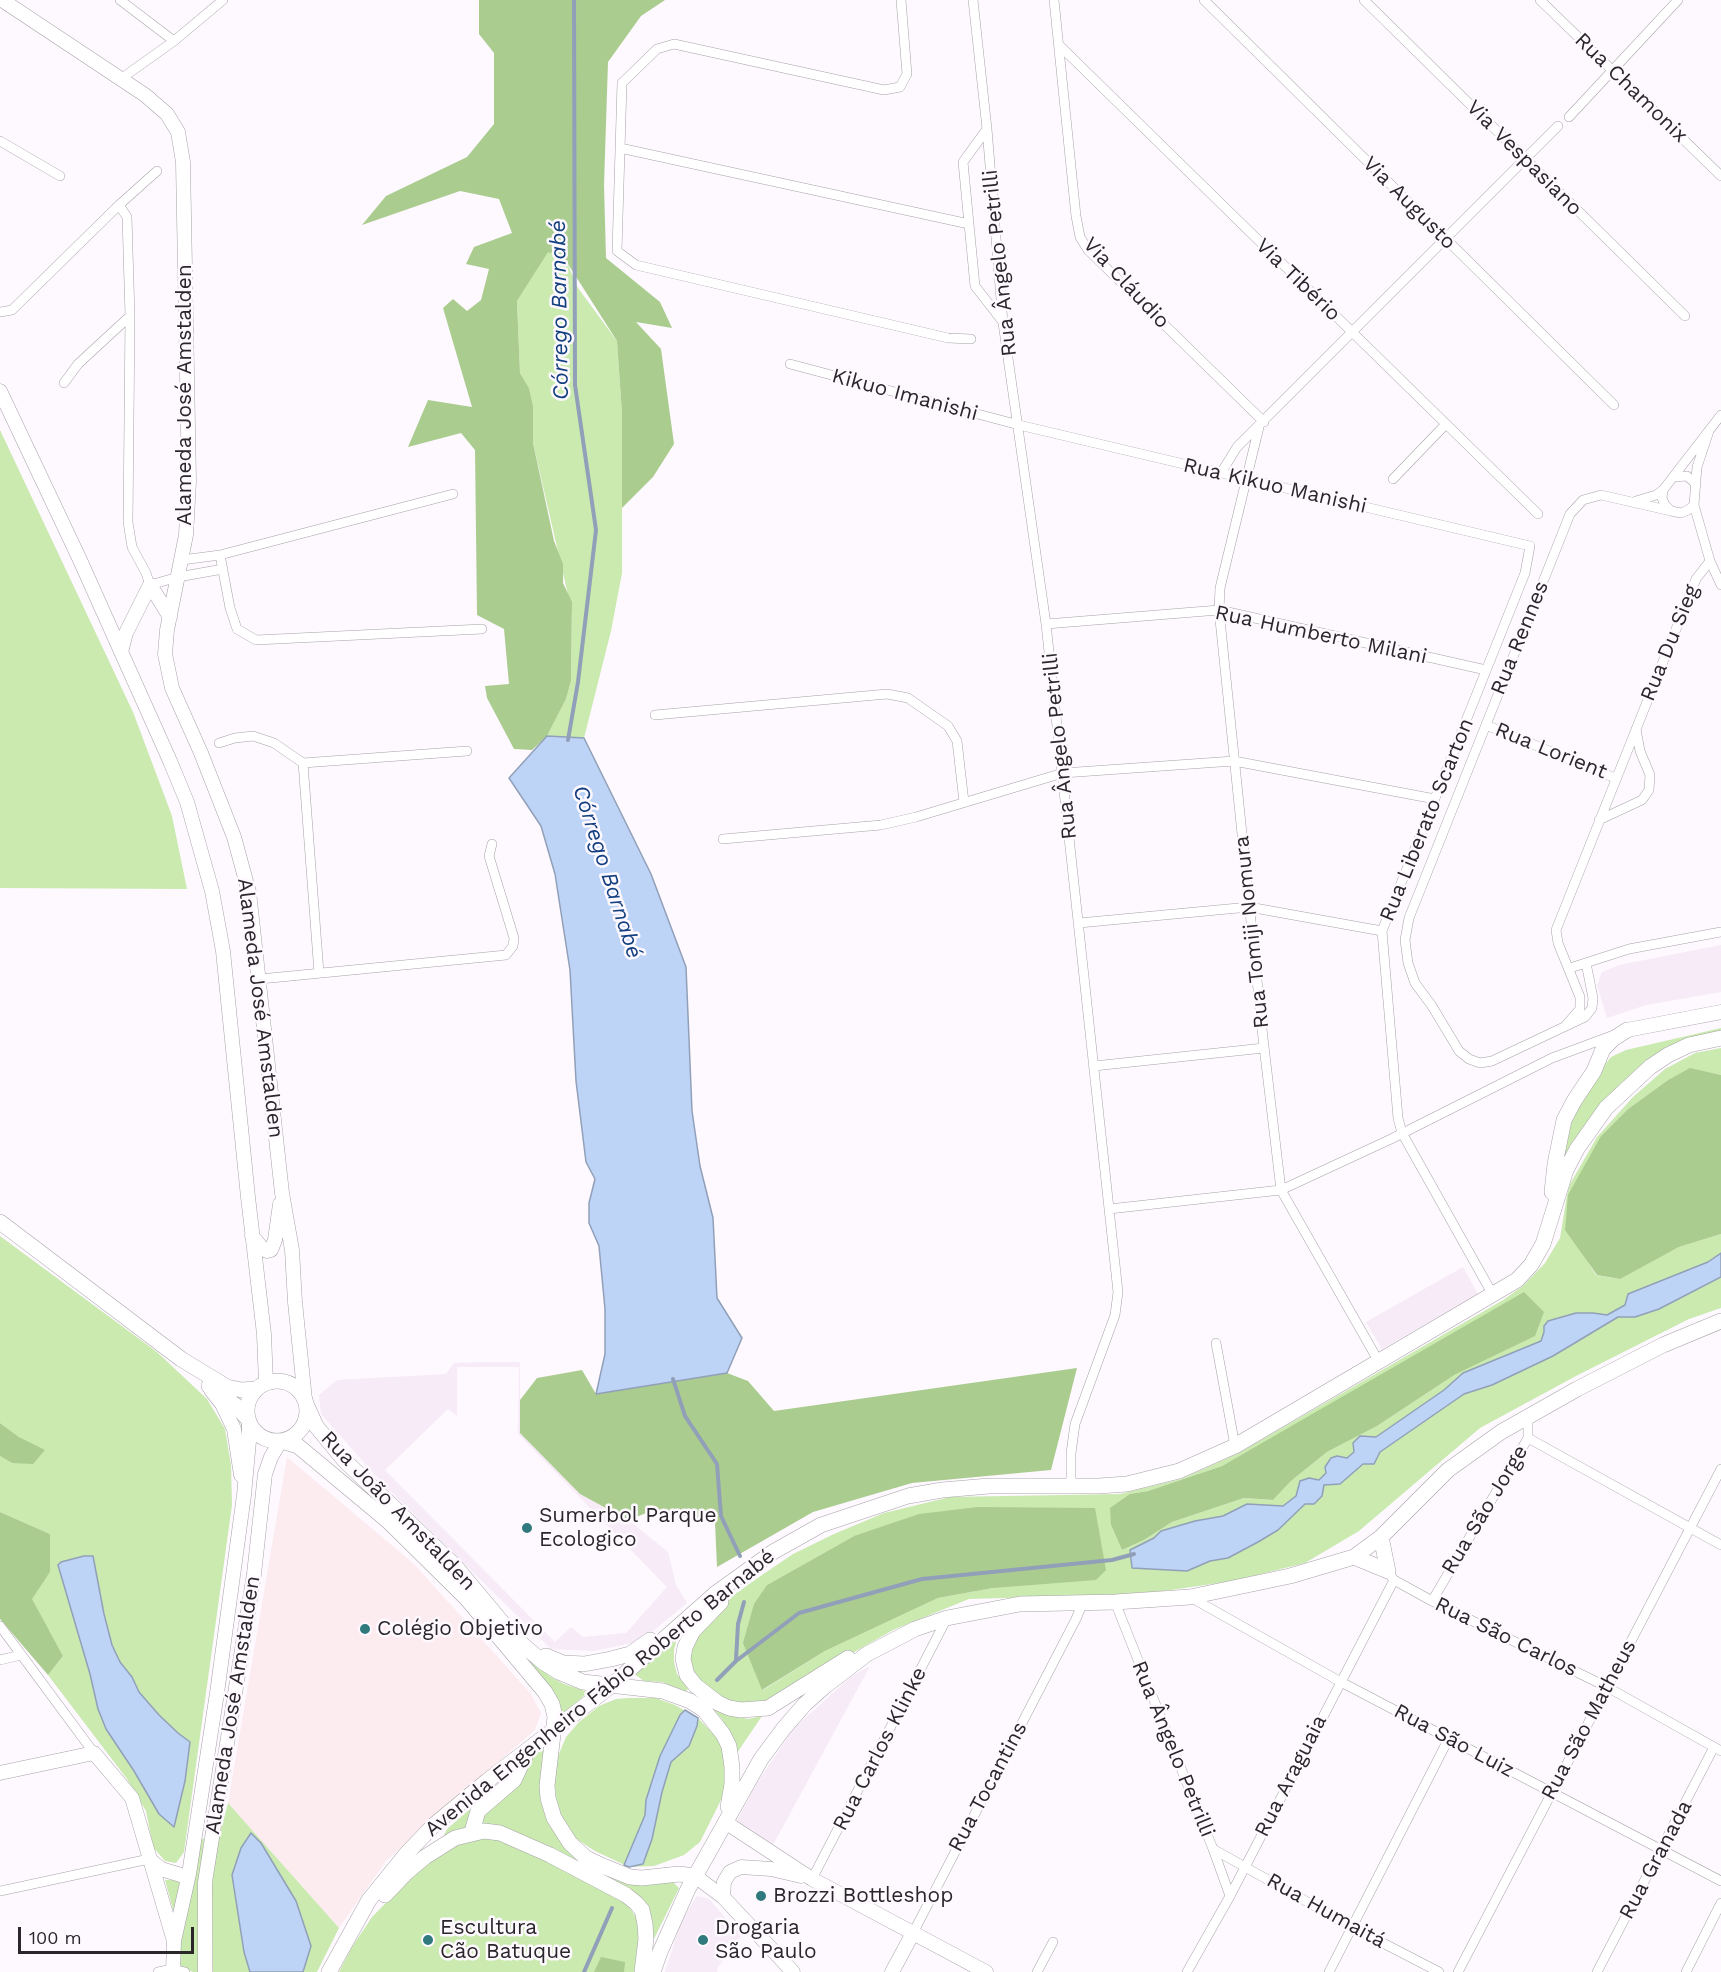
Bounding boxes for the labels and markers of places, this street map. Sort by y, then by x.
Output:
place label: Sumerbol Parque Ecologico [539,1503,717,1553]
marker: Sumerbol Parque Ecologico [520,1521,534,1535]
place label: Colégio Objetivo [377,1616,543,1642]
marker: Colégio Objetivo [358,1622,372,1636]
place label: Brozzi Bottleshop [773,1883,953,1909]
marker: Brozzi Bottleshop [754,1889,768,1903]
place label: Escultura Cão Batuque [440,1915,571,1965]
place label: Drogaria São Paulo [715,1915,817,1965]
marker: Escultura Cão Batuque [421,1933,435,1947]
marker: Drogaria São Paulo [696,1933,710,1947]

